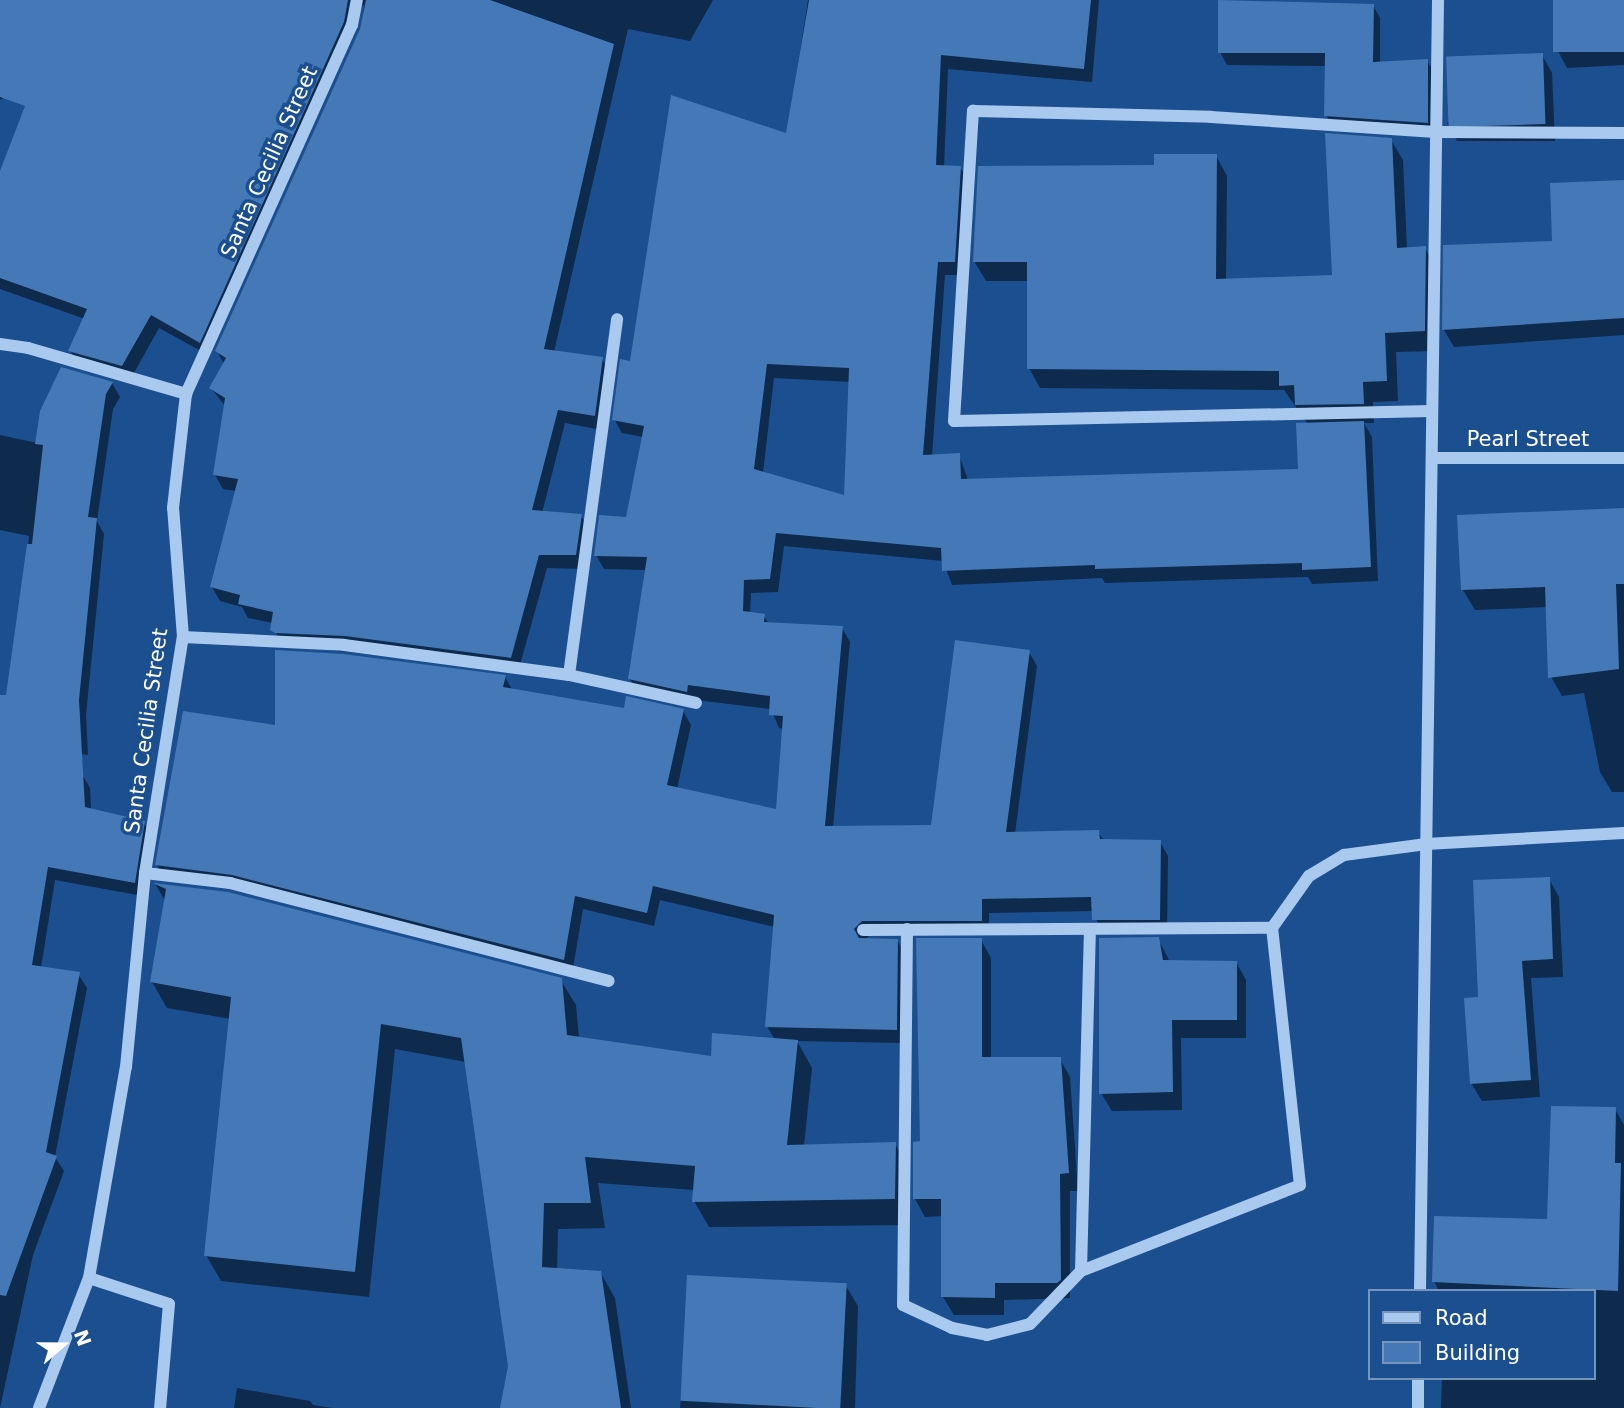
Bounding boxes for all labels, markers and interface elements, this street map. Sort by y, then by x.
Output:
street label: Santa Cecilia Street [215,62,323,262]
street label: Pearl Street [1467,426,1589,452]
street label: Santa Cecilia Street [119,627,173,835]
legend [1368,1289,1596,1380]
text: Road [1435,1306,1488,1330]
north arrow [28,1310,98,1380]
text: N [70,1327,96,1349]
text: Building [1435,1341,1520,1365]

